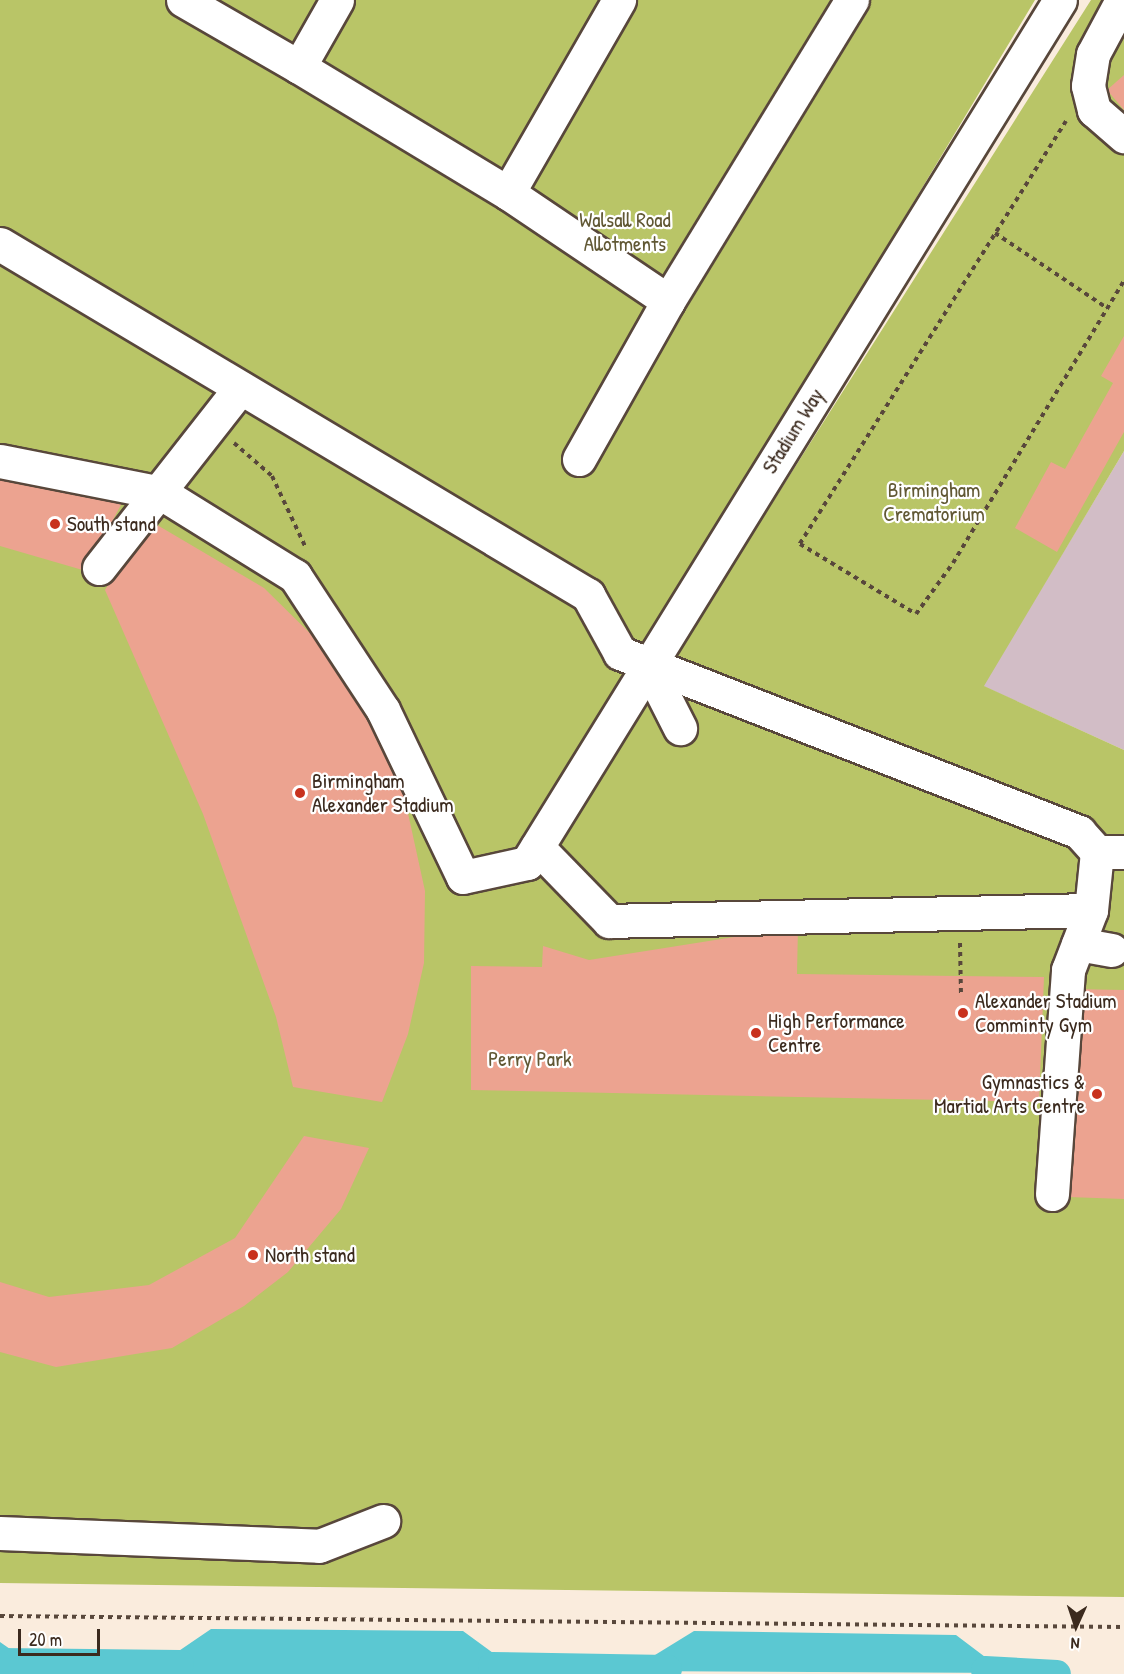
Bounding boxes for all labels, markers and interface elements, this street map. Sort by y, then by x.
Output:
park label: Walsall Road Allotments [579,207,671,257]
street label: Stadium Way [757,384,829,478]
park label: Birmingham Crematorium [883,477,985,527]
place label: South stand [67,511,156,537]
marker: South stand [48,517,62,531]
place label: Birmingham Alexander Stadium [312,768,453,818]
marker: Birmingham Alexander Stadium [293,786,307,800]
place label: Alexander Stadium Comminty Gym [975,988,1116,1038]
marker: Alexander Stadium Comminty Gym [956,1006,970,1020]
place label: High Performance Centre [768,1008,905,1058]
marker: High Performance Centre [749,1026,763,1040]
park label: Perry Park [488,1046,572,1072]
place label: Gymnastics & Martial Arts Centre [934,1069,1085,1119]
marker: Gymnastics & Martial Arts Centre [1090,1087,1104,1101]
place label: North stand [265,1242,355,1268]
marker: North stand [246,1248,260,1262]
north arrow [1046,1596,1106,1656]
scale bar [21,1617,104,1655]
text: 20 m [29,1627,62,1652]
text: N [1070,1633,1080,1655]

